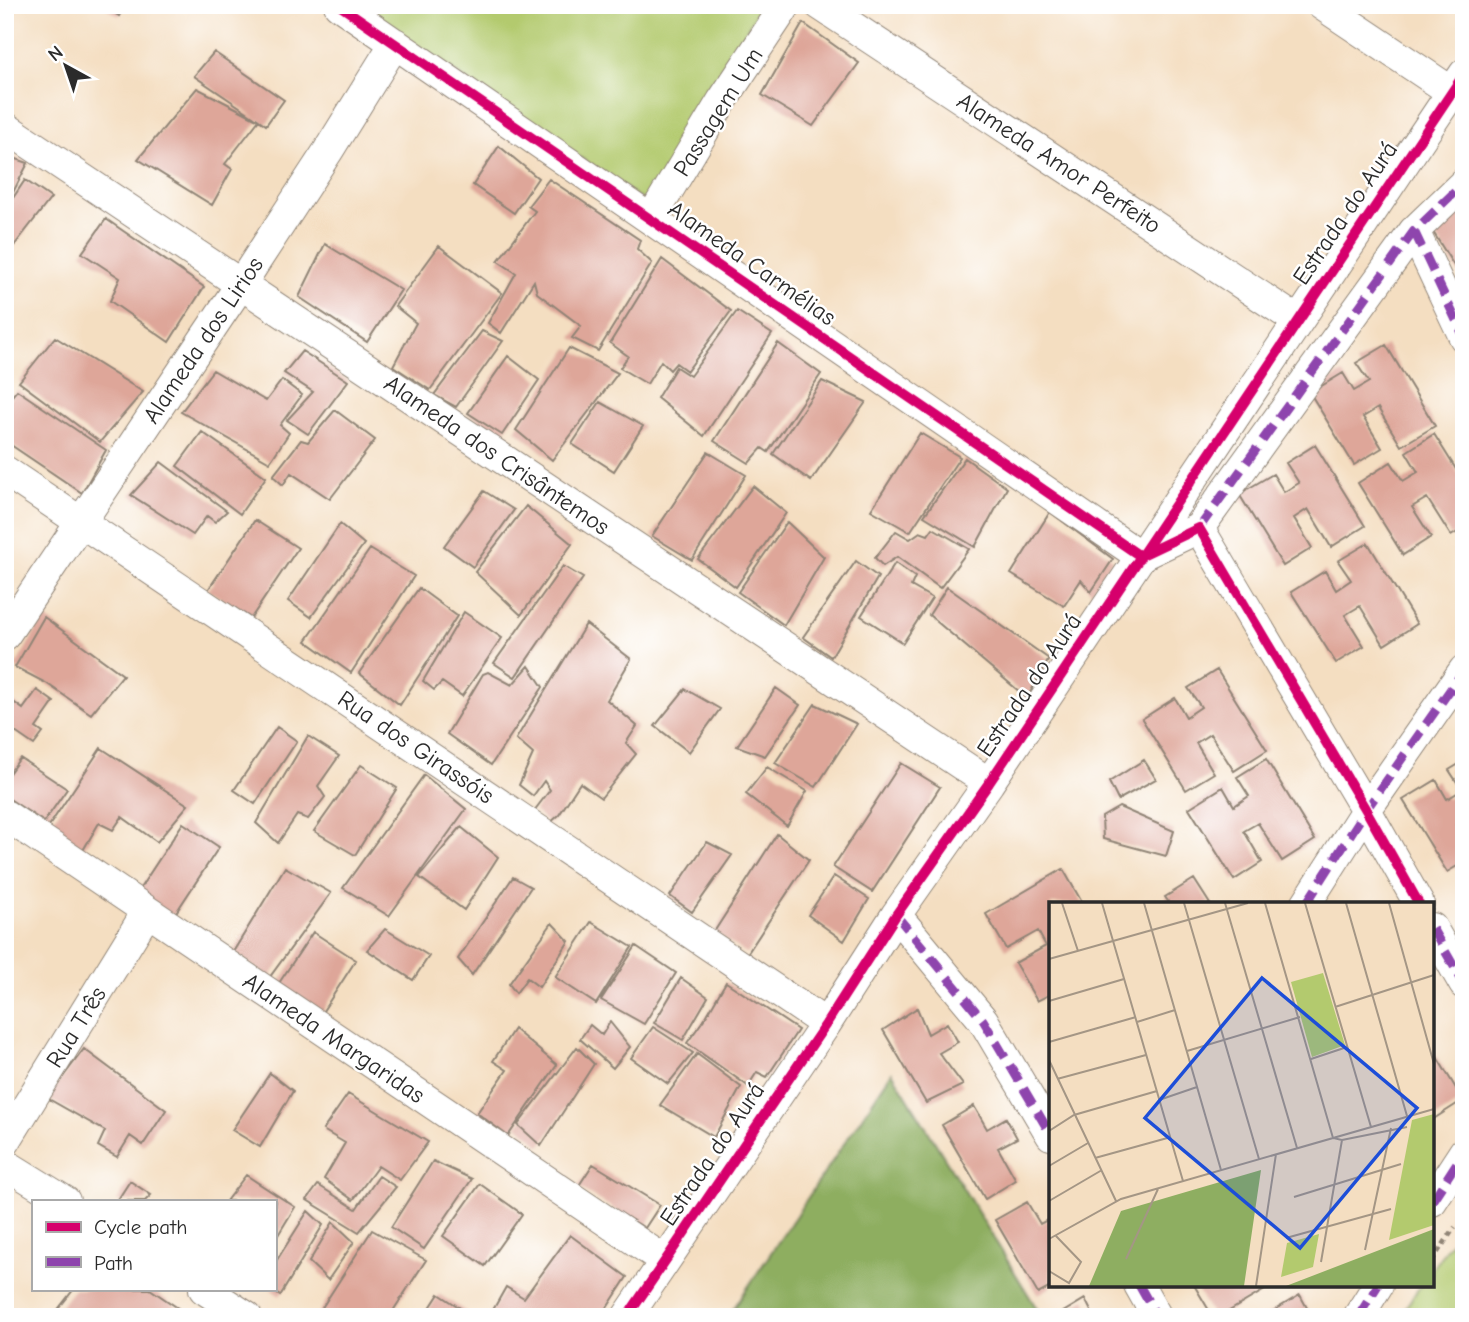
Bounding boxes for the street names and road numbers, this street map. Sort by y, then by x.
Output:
street label: Passagem Um [667,43,769,181]
street label: Alameda Amor Perfeito [952,87,1166,239]
street label: Estrada do Aurá [1287,136,1403,290]
street label: Alameda Carmélias [663,195,841,331]
street label: Alameda dos Lirios [137,251,269,429]
street label: Alameda dos Crisântemos [379,369,615,541]
street label: Estrada do Aurá [971,608,1087,762]
street label: Rua dos Girassóis [333,684,499,810]
street label: Alameda Margaridas [238,967,430,1109]
street label: Rua Três [40,981,112,1073]
street label: Estrada do Aurá [654,1077,770,1231]

